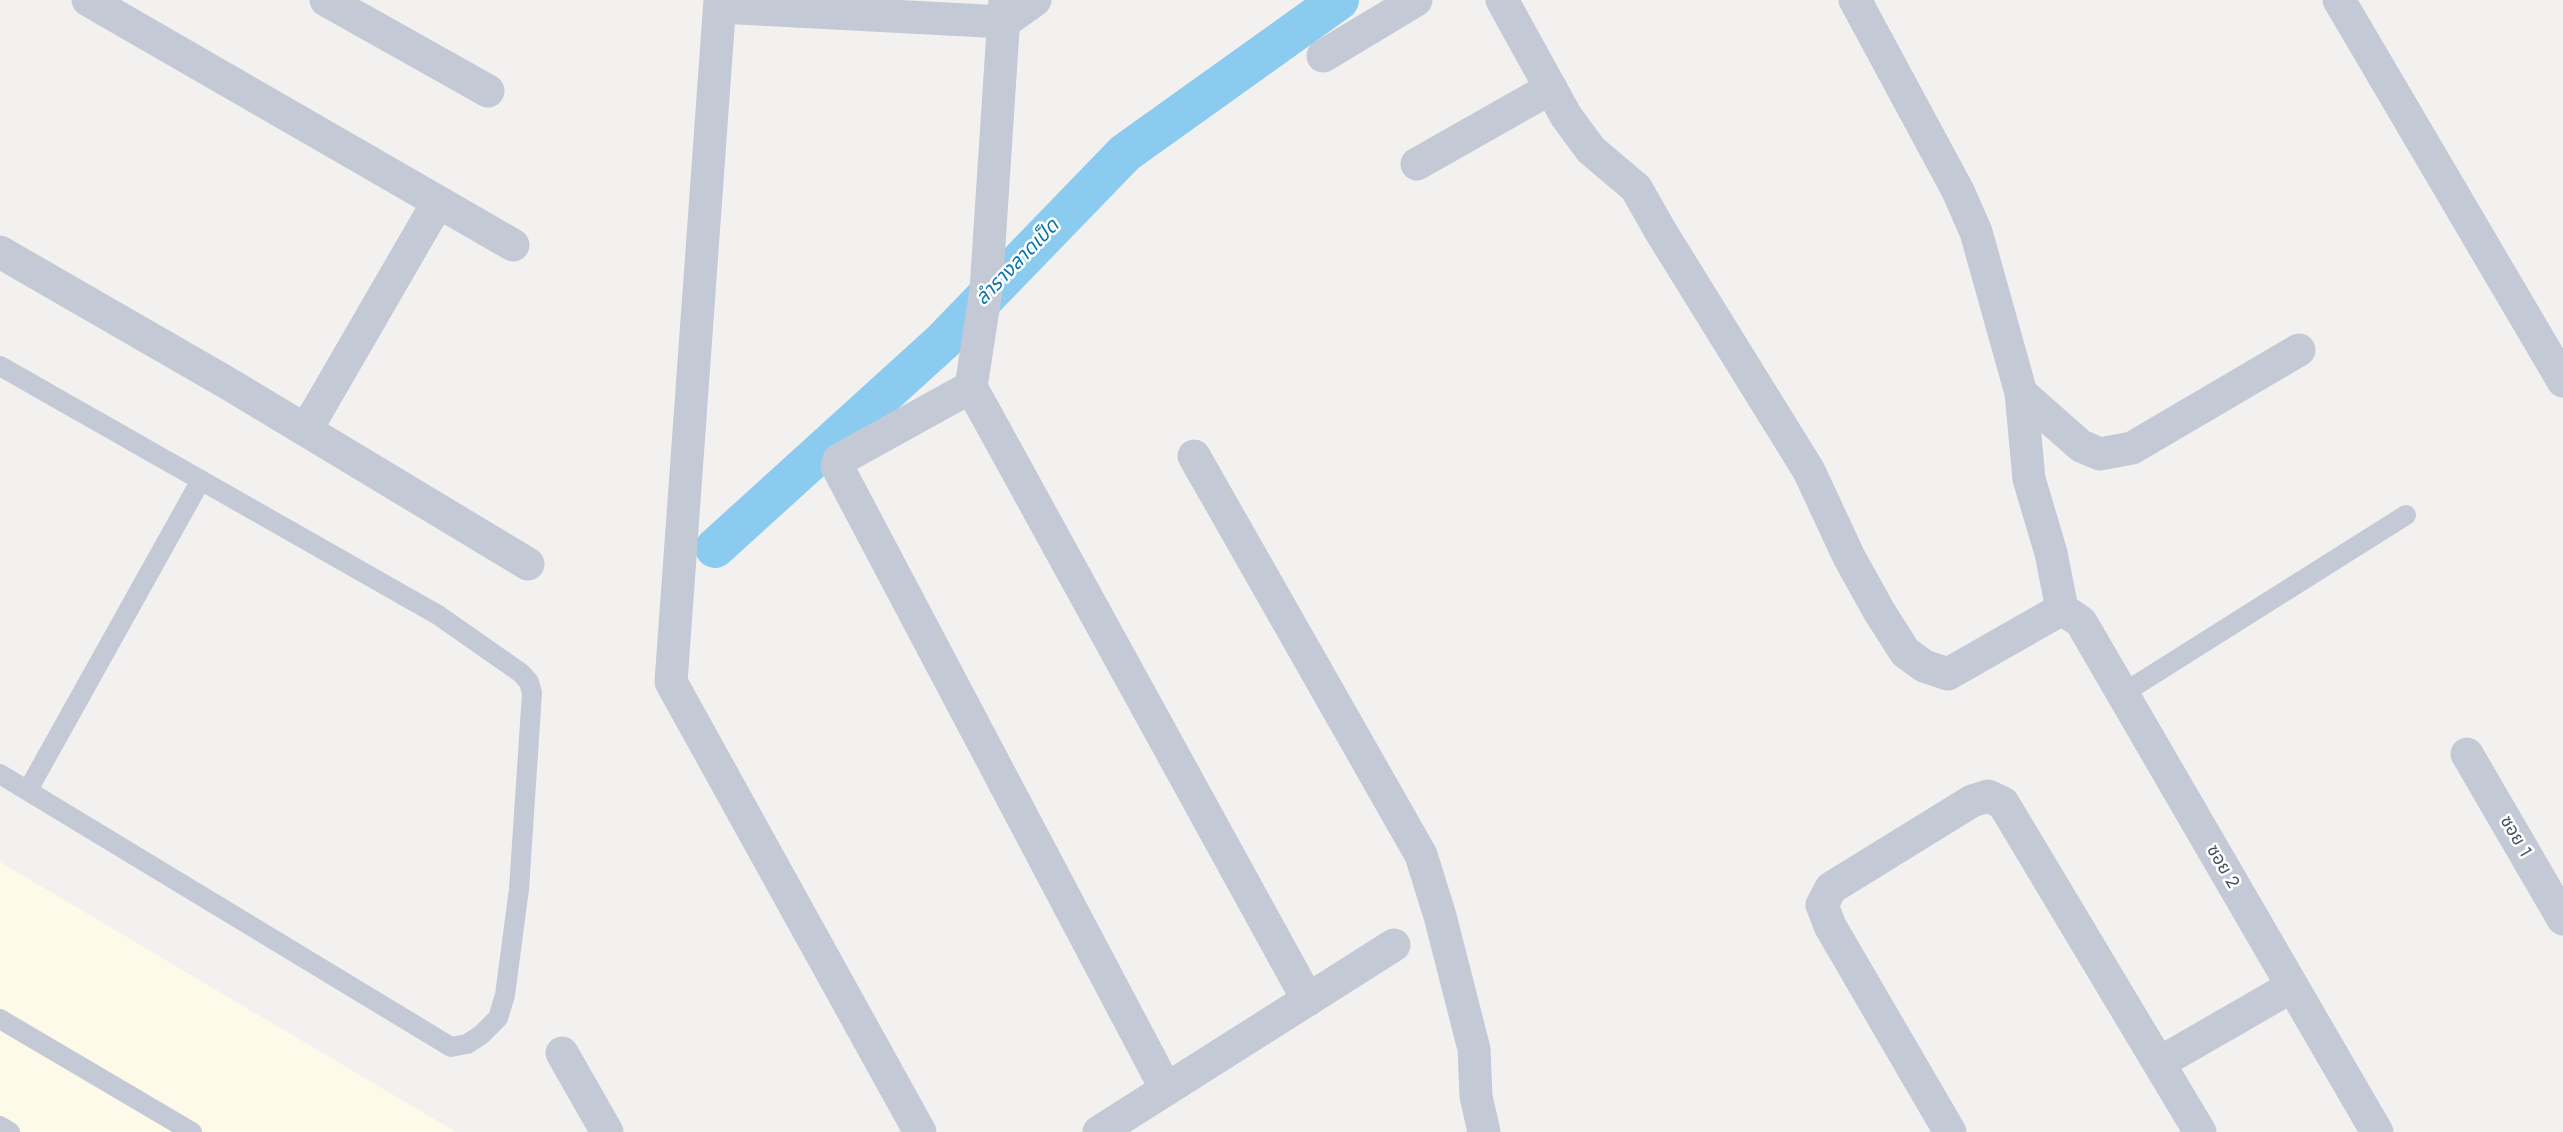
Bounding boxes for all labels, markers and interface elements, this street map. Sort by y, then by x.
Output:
water label: ลำรางลาดเป็ด [971,215,1065,311]
street label: ซอย 1 [2495,812,2535,862]
street label: ซอย 2 [2201,841,2243,893]

